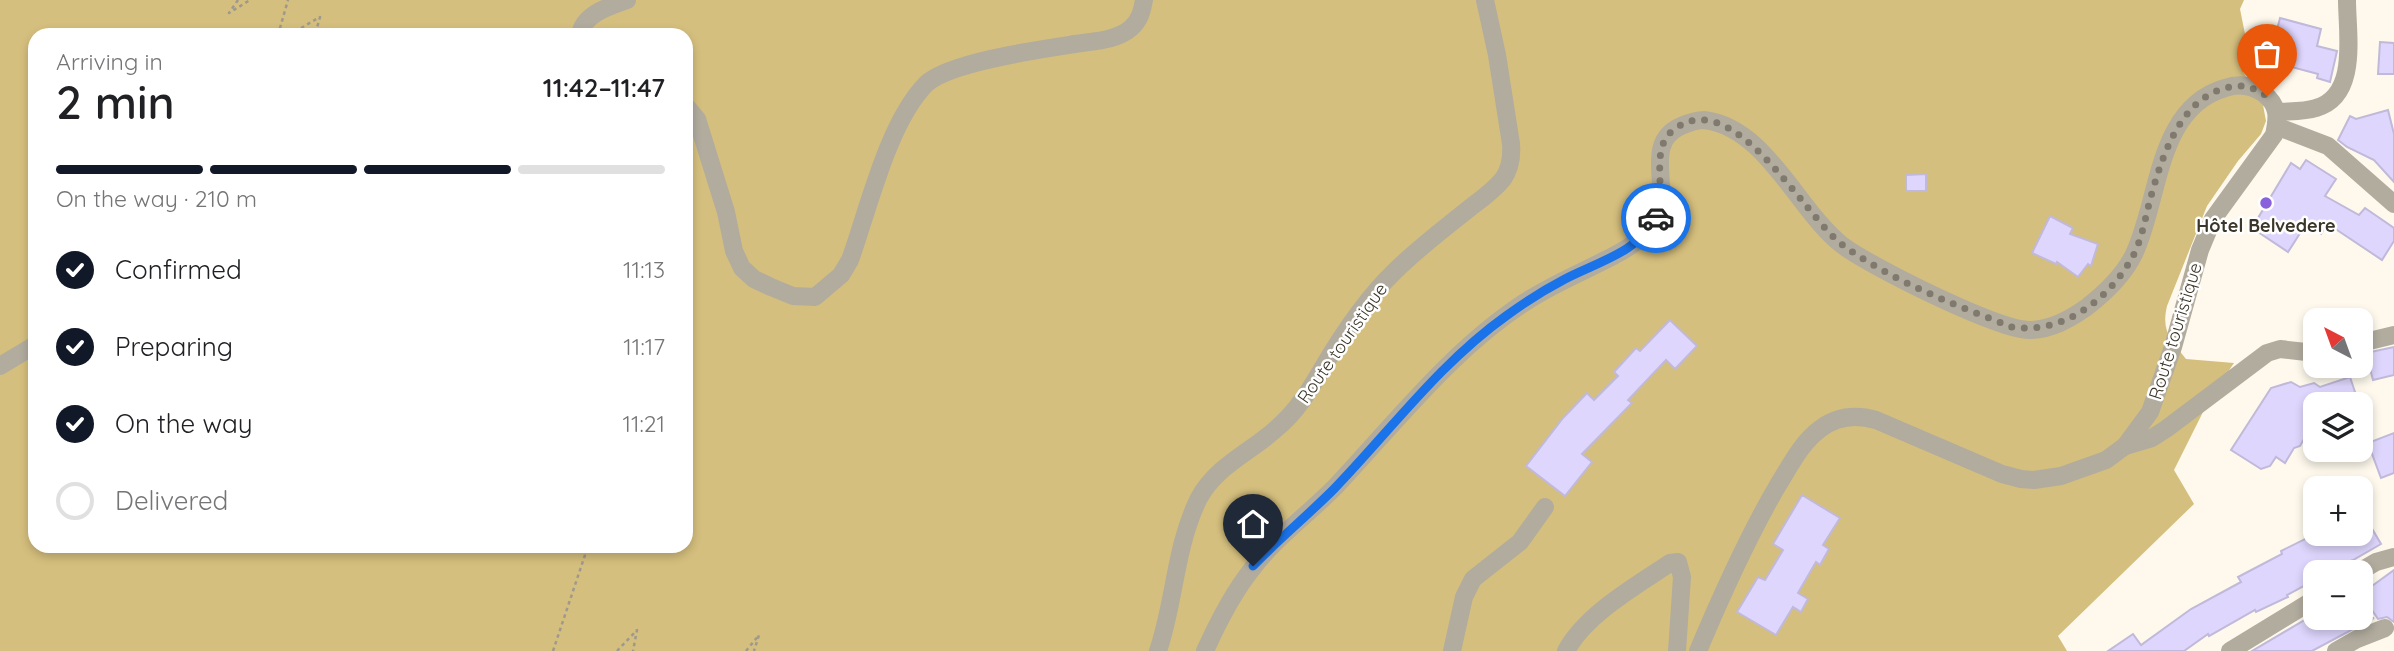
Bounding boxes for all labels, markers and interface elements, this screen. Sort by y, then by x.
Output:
pin [2237,24,2297,96]
icon: bag [2248,35,2286,73]
text: Arriving in [56,47,163,76]
text: 11:42–11:47 [543,71,665,104]
text: 2 min [56,73,175,131]
courier [1621,183,1691,253]
text: On the way · 210 m [56,184,257,213]
marker: Hôtel Belvedere [2258,195,2274,211]
icon: car [1637,199,1675,237]
place label: Hôtel Belvedere [2196,214,2336,237]
icon: check [56,251,94,289]
text: Confirmed [115,253,242,286]
text: 11:13 [623,255,665,284]
street label: Route touristique [2143,260,2207,402]
street label: Route touristique [1292,278,1392,408]
north arrow [2303,308,2373,378]
map controls [2303,308,2373,630]
icon: check [56,328,94,366]
text: Preparing [115,330,233,363]
text: 11:17 [623,332,665,361]
button: layers [2303,392,2373,462]
icon: check [56,405,94,443]
text: On the way [115,407,253,440]
text: 11:21 [622,409,665,438]
button: + [2303,476,2373,546]
text: Delivered [115,484,228,517]
pin [1223,494,1283,566]
icon: home [1234,505,1272,543]
button: − [2303,560,2373,630]

